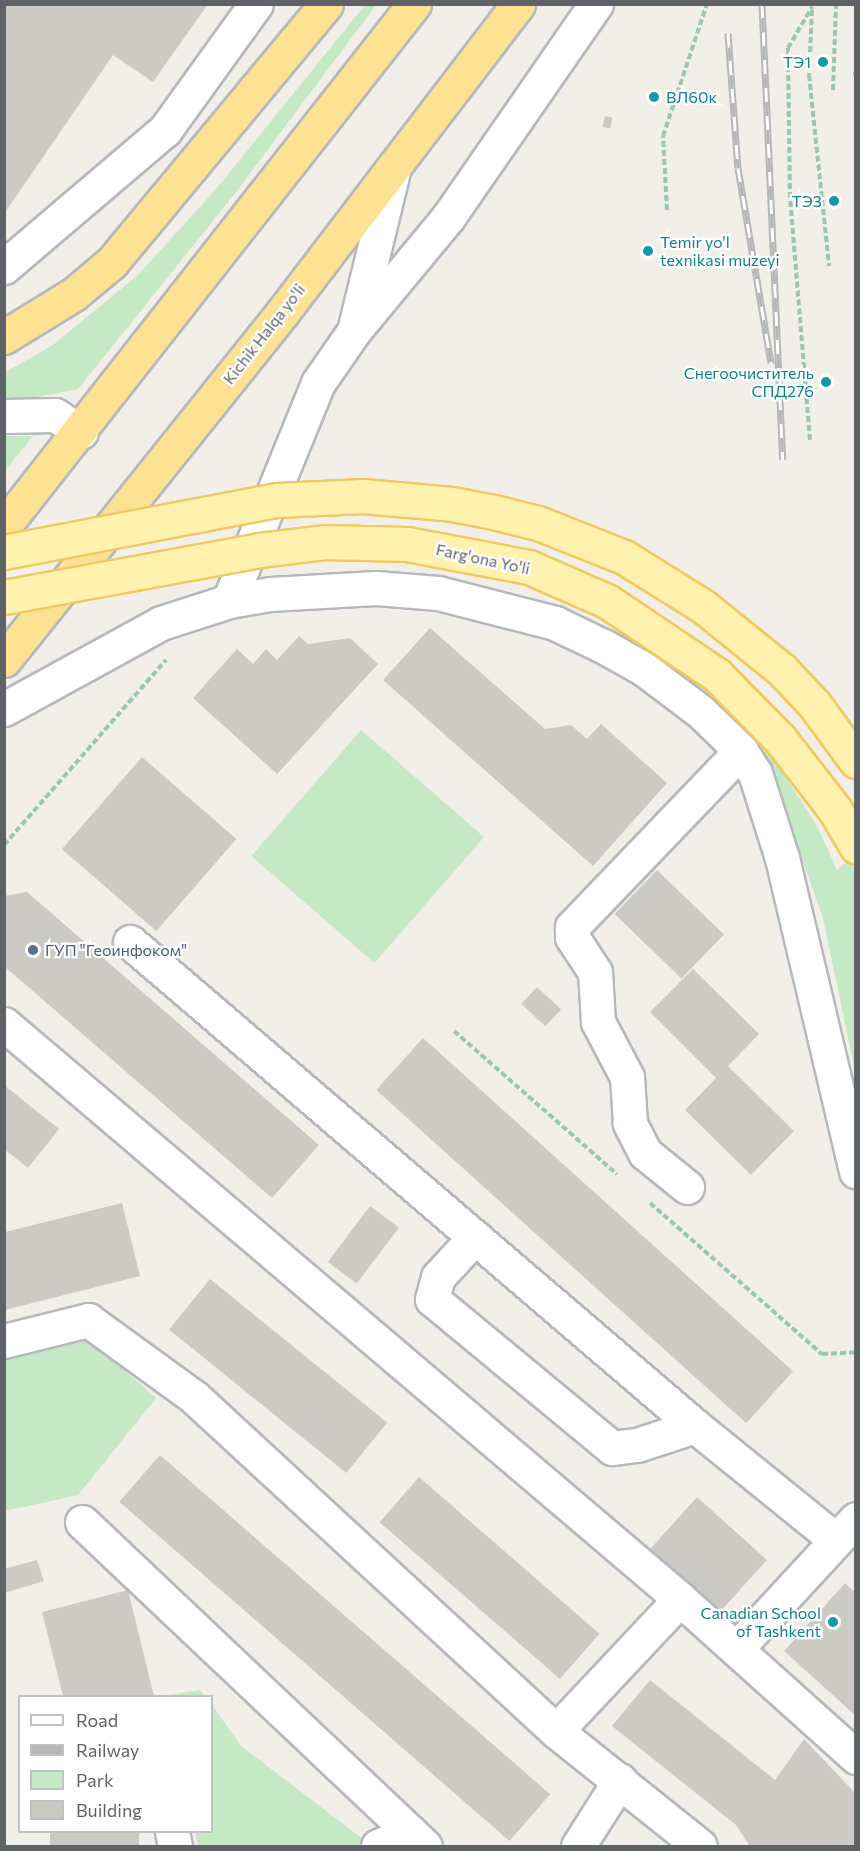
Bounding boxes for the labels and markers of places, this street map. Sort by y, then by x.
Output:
place label: ТЭ1 [783,52,811,72]
marker: ТЭ1 [816,55,830,69]
place label: ВЛ60к [666,87,717,107]
marker: ВЛ60к [647,90,661,104]
place label: ТЭ3 [792,191,822,211]
marker: ТЭ3 [827,194,841,208]
place label: Temir yo'l texnikasi muzeyi [660,232,780,270]
marker: Temir yo'l texnikasi muzeyi [641,244,655,258]
place label: Снегоочиститель СПД276 [684,363,814,401]
marker: Снегоочиститель СПД276 [819,375,833,389]
place label: ГУП "Геоинфоком" [45,940,187,960]
marker: ГУП "Геоинфоком" [26,943,40,957]
place label: Canadian School of Tashkent [701,1603,821,1641]
marker: Canadian School of Tashkent [826,1615,840,1629]

